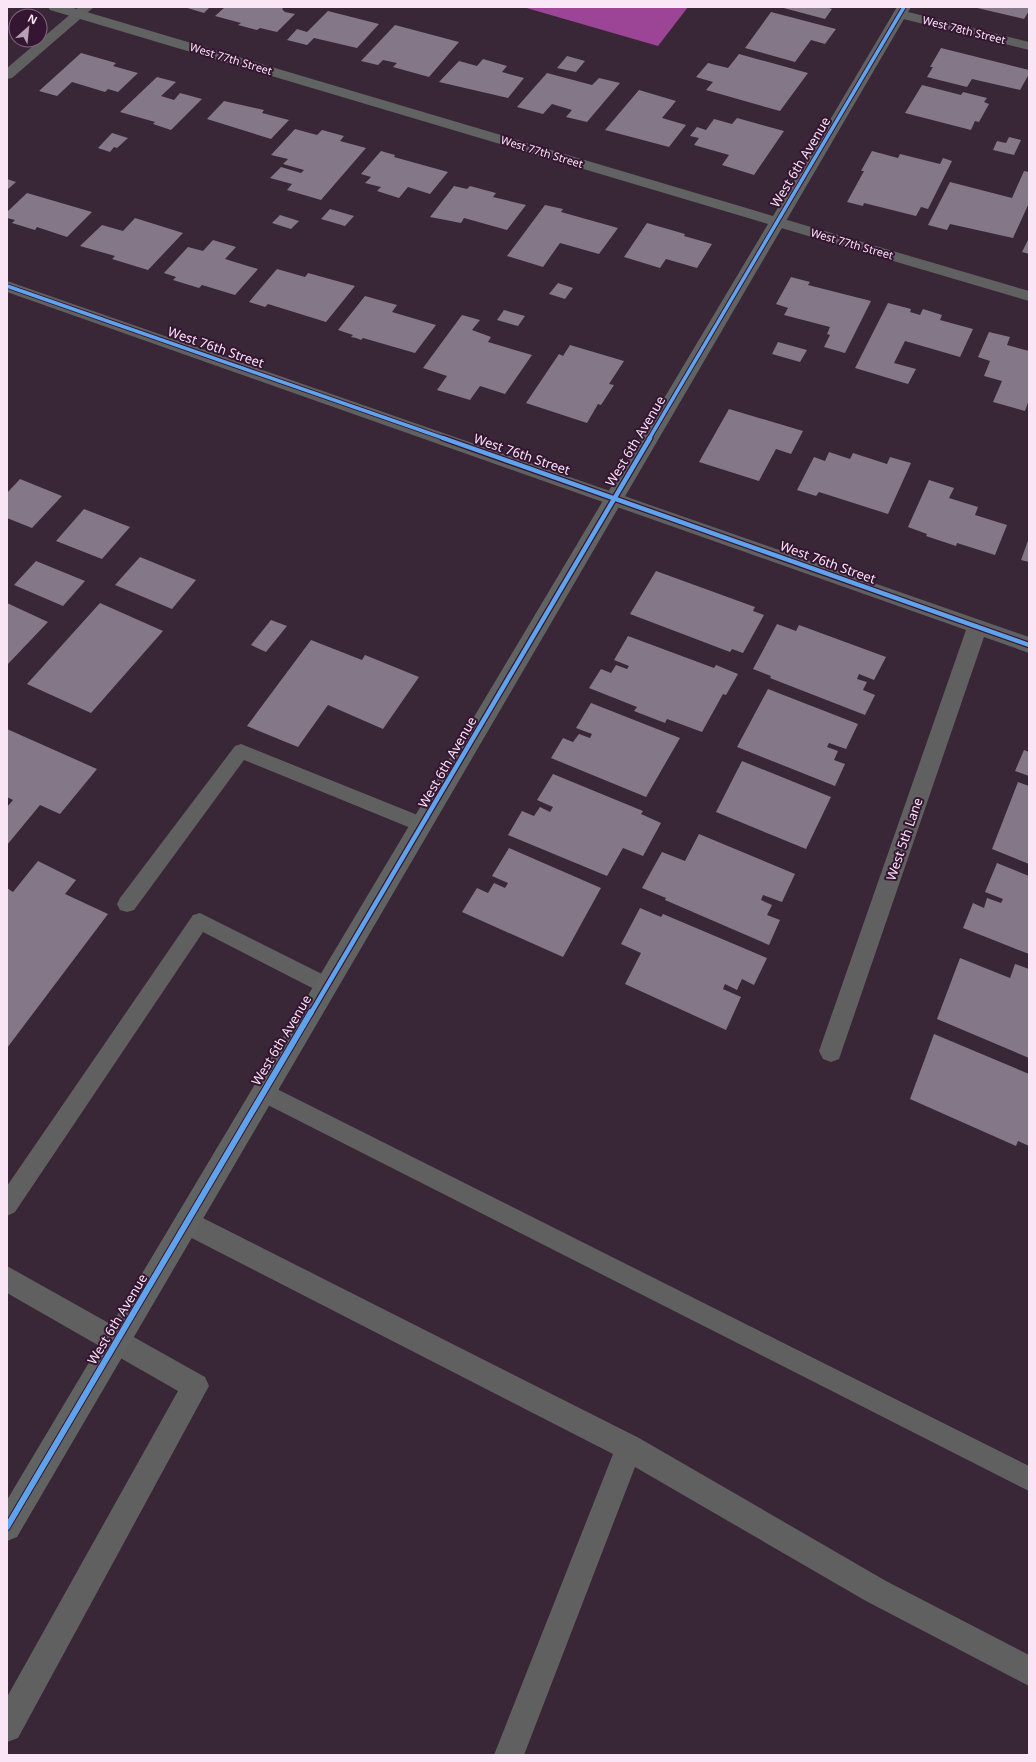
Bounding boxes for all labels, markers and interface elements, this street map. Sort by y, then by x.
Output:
north arrow [8,8,48,48]
text: N [25,10,40,27]
street label: West 78th Street [921,12,1007,47]
street label: West 77th Street [188,39,274,78]
street label: West 6th Avenue [766,113,834,211]
street label: West 77th Street [499,132,585,171]
street label: West 77th Street [809,225,895,262]
street label: West 76th Street [165,322,267,372]
street label: West 6th Avenue [601,392,669,490]
street label: West 76th Street [471,429,573,479]
street label: West 76th Street [778,536,879,588]
street label: West 6th Avenue [414,713,480,811]
street label: West 5th Lane [881,795,927,883]
street label: West 6th Avenue [247,991,315,1089]
street label: West 6th Avenue [83,1270,151,1368]

